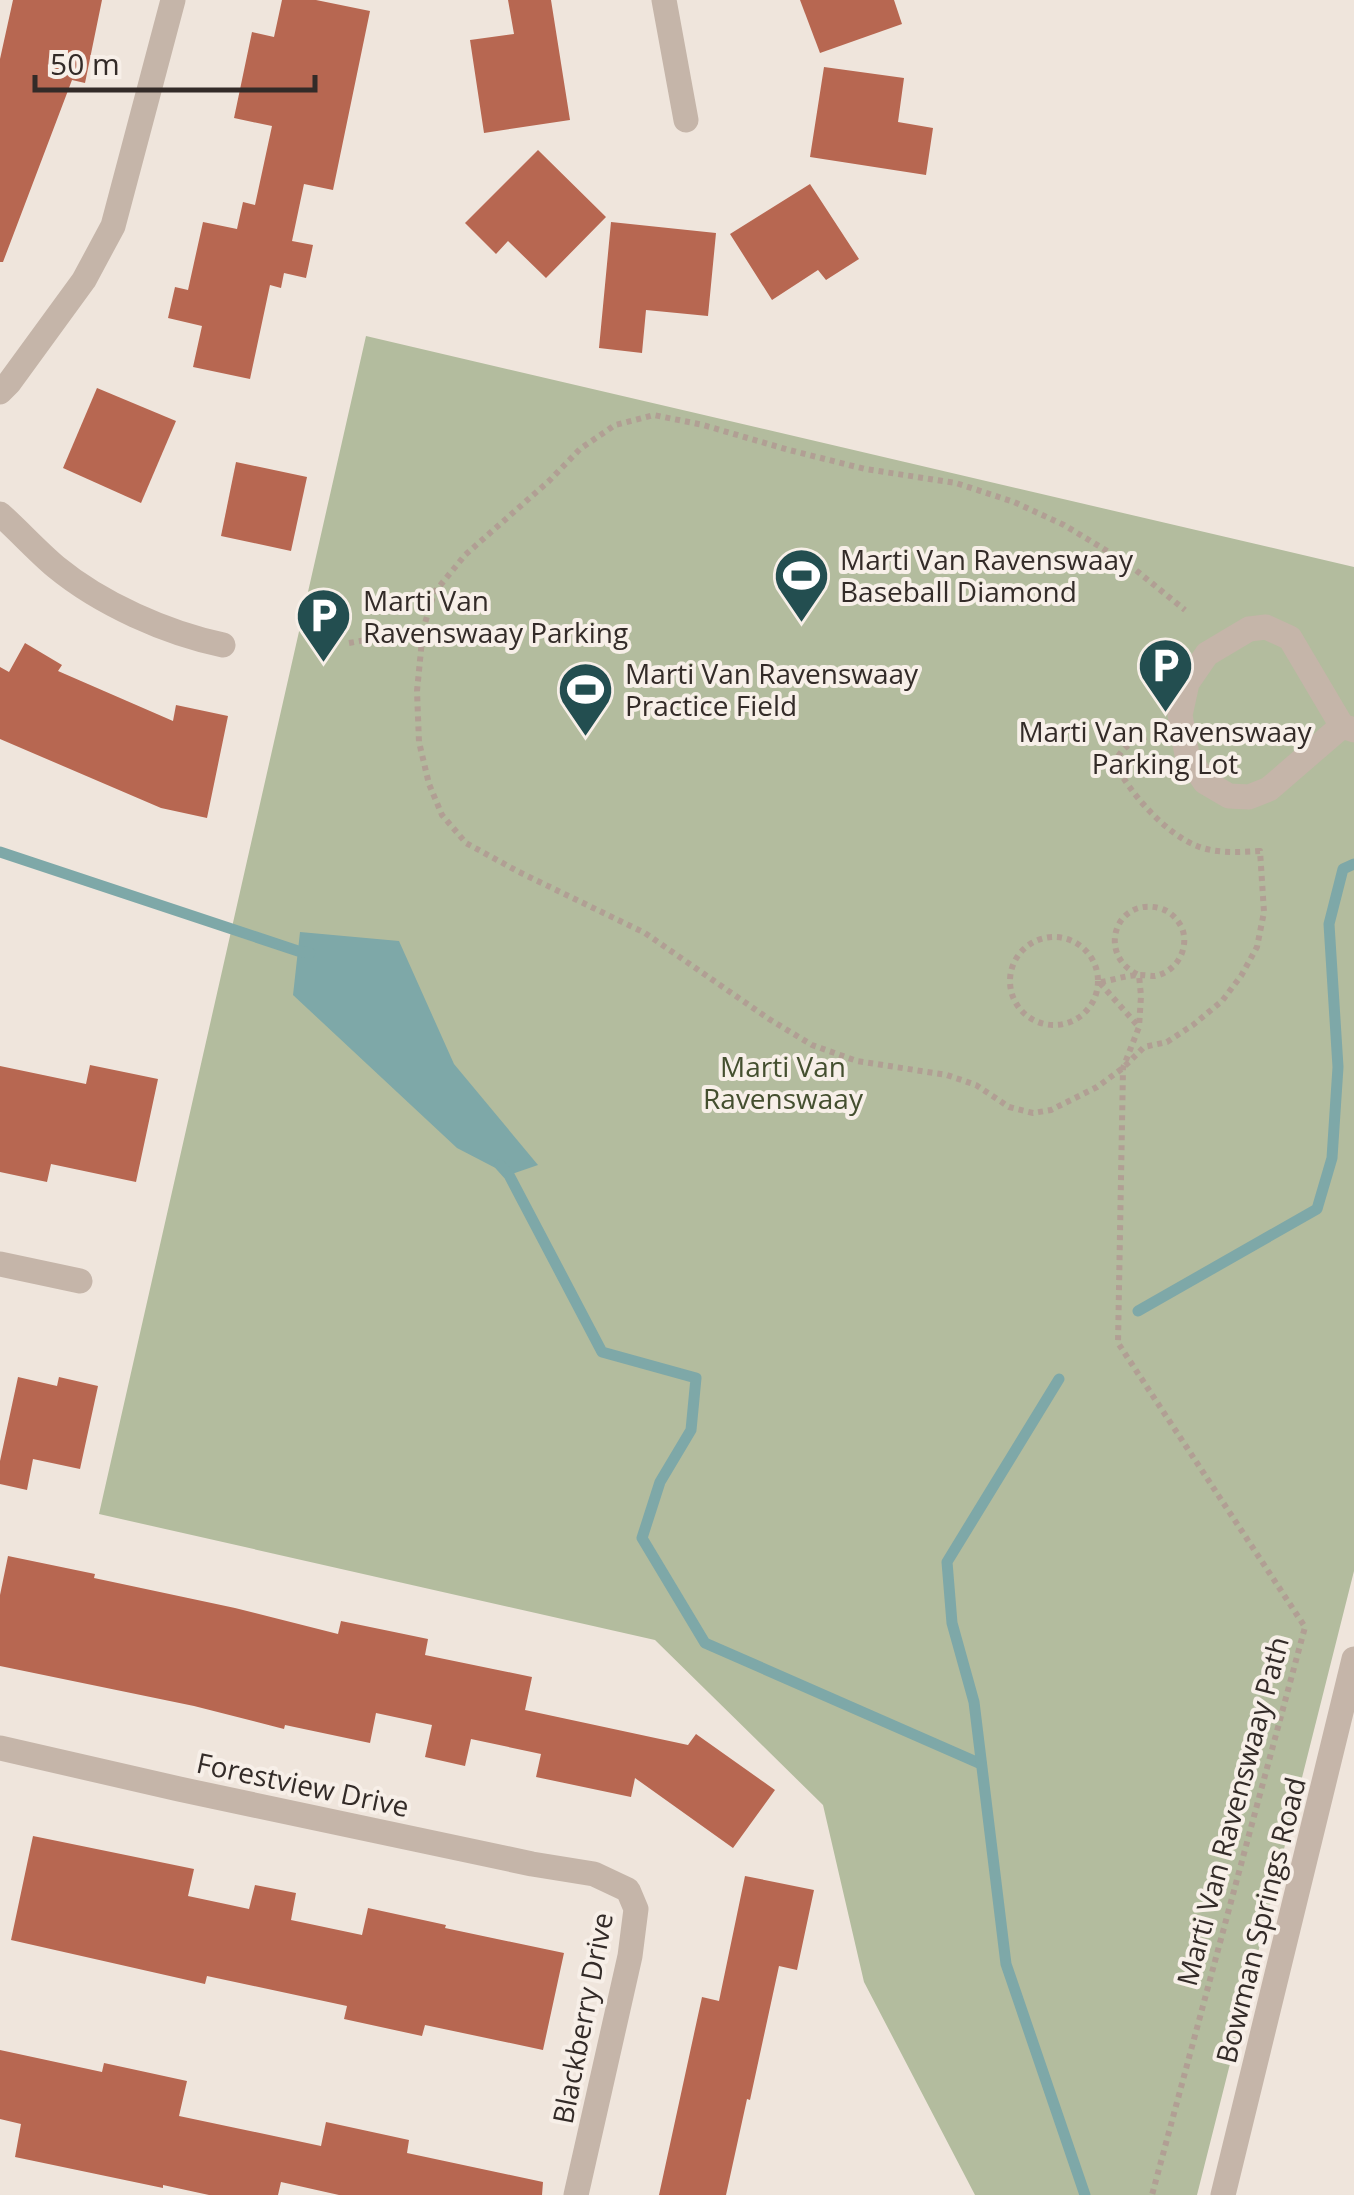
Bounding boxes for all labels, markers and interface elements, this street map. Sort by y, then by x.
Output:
scale bar [35,30,315,92]
text: 50 m [50,43,120,84]
place label: Marti Van Ravenswaay Baseball Diamond [840,540,1134,610]
sports icon: Marti Van Ravenswaay Baseball Diamond [771,545,831,624]
place label: Marti Van Ravenswaay Parking [363,581,628,651]
parking icon: Marti Van Ravenswaay Parking [294,586,354,665]
parking icon: Marti Van Ravenswaay Parking Lot [1135,635,1195,714]
place label: Marti Van Ravenswaay Practice Field [625,654,919,724]
sports icon: Marti Van Ravenswaay Practice Field [556,659,616,738]
place label: Marti Van Ravenswaay Parking Lot [1018,712,1313,782]
park label: Marti Van Ravenswaay [703,1047,864,1117]
street label: Marti Van Ravenswaay Path [1167,1632,1297,1990]
street label: Forestview Drive [193,1743,413,1825]
street label: Bowman Springs Road [1206,1773,1314,2067]
street label: Blackberry Drive [543,1909,621,2127]

